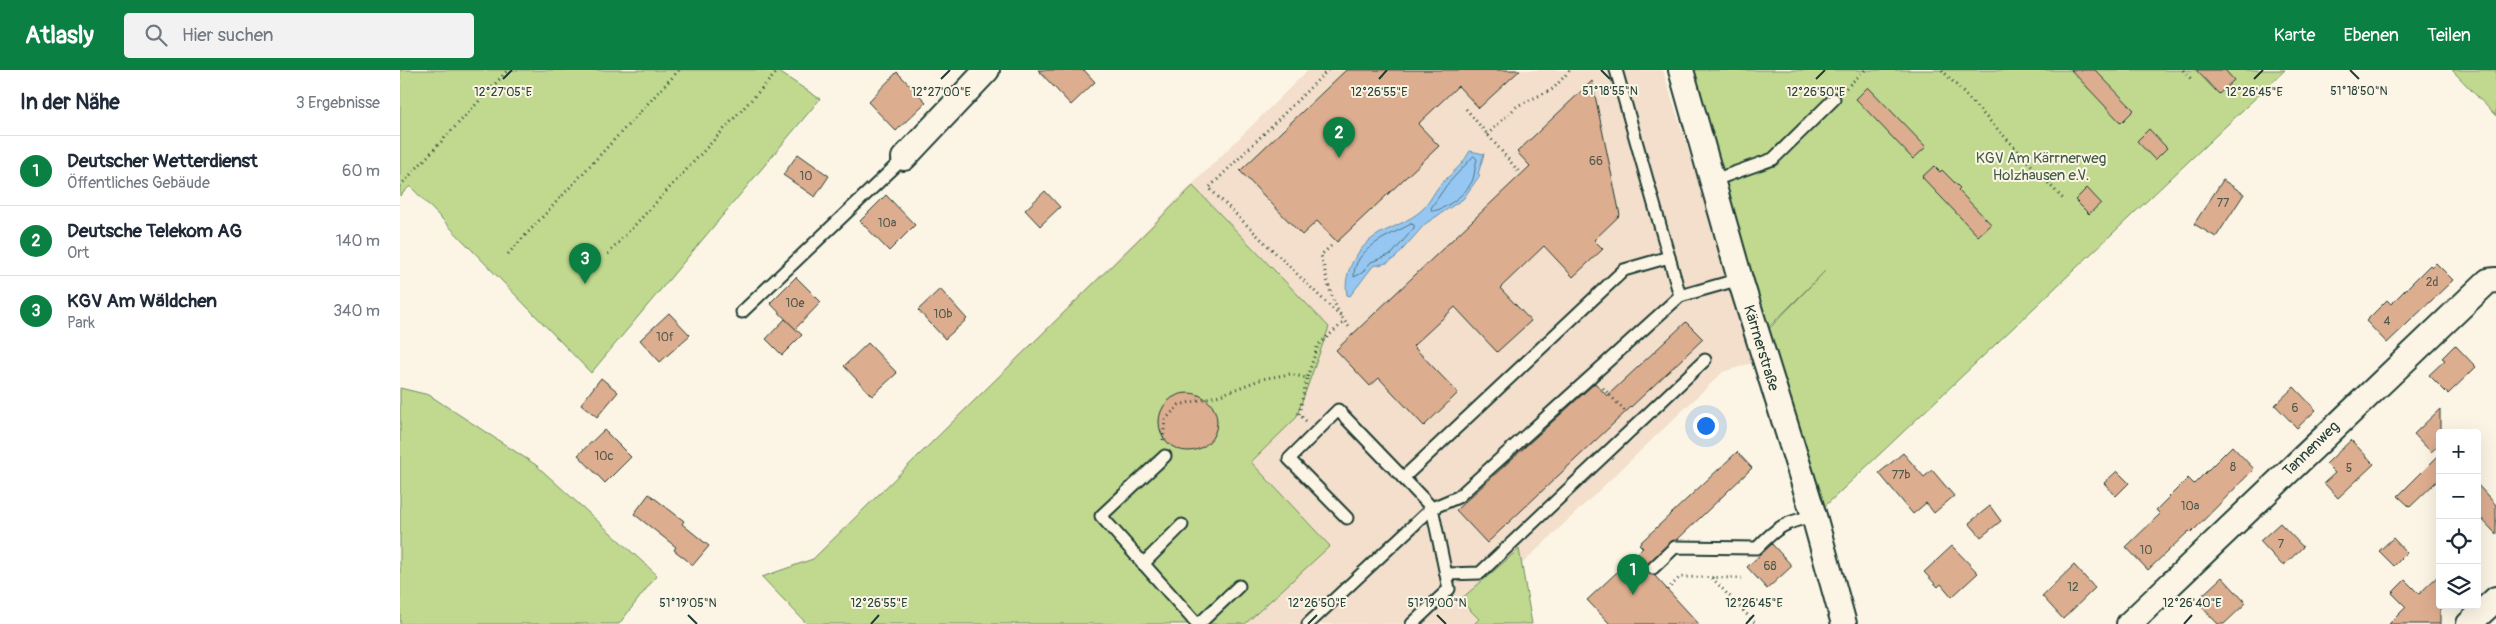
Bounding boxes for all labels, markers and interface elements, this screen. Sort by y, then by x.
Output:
search box [124,13,474,58]
text: Atlasly [25,21,94,50]
icon: search [142,21,170,49]
text: Hier suchen [182,23,273,47]
text: Karte [2274,24,2315,47]
text: Ebenen [2343,24,2399,47]
text: Teilen [2427,24,2471,47]
text: 51°18'55"N [1582,84,1638,99]
text: 51°18'50"N [2330,84,2388,99]
text: 12°27'05"E [474,85,532,100]
text: 12°27'00"E [911,85,971,100]
text: 12°26'55"E [1351,85,1407,100]
text: 12°26'50"E [1787,85,1845,100]
text: 12°26'45"E [2225,85,2283,100]
text: In der Nähe [20,89,120,116]
text: 3 Ergebnisse [296,93,380,113]
pin: 2 [1323,117,1355,158]
text: Deutscher Wetterdienst [67,149,258,173]
park label: KGV Am Kärrnerweg Holzhausen e.V. [1976,149,2106,185]
house number: 66 [1589,154,1603,169]
text: 1 [33,161,39,181]
text: 60 m [342,161,380,181]
house number: 10 [800,169,812,184]
text: Öffentliches Gebäude [67,173,210,193]
house number: 77 [2217,196,2230,211]
house number: 10a [878,216,897,231]
text: Deutsche Telekom AG [67,219,242,243]
text: 2 [32,231,40,251]
text: 140 m [336,231,380,251]
text: Ort [67,243,89,263]
pin: 3 [569,243,601,284]
house number: 2d [2426,275,2438,290]
text: KGV Am Wäldchen [67,289,217,313]
house number: 10e [786,296,804,311]
text: 3 [32,301,40,321]
text: 340 m [333,301,380,321]
street label: Kärrnerstraße [1739,303,1783,394]
house number: 10b [934,307,952,322]
text: Park [67,313,95,333]
house number: 4 [2384,314,2391,329]
house number: 10f [656,330,674,345]
house number: 6 [2292,401,2299,416]
your location [1693,413,1719,439]
street label: Tannenweg [2279,417,2343,481]
map controls [2436,429,2481,609]
button: + [2436,429,2481,474]
house number: 10c [595,449,613,464]
house number: 8 [2230,460,2236,475]
house number: 5 [2346,461,2352,476]
house number: 77b [1892,468,1910,483]
button: − [2436,474,2481,519]
house number: 10a [2181,499,2200,514]
button: locate [2436,519,2481,564]
house number: 7 [2278,537,2285,552]
house number: 10 [2140,543,2152,558]
pin: 1 [1617,554,1649,595]
house number: 68 [1763,559,1777,574]
button: layers [2436,564,2481,609]
house number: 12 [2067,580,2079,595]
text: 51°19'05"N [659,596,717,611]
text: 12°26'55"E [851,596,907,611]
text: 12°26'50"E [1288,596,1346,611]
text: 51°19'00"N [1407,596,1467,611]
text: 12°26'45"E [1725,596,1783,611]
text: 12°26'40"E [2163,596,2222,611]

